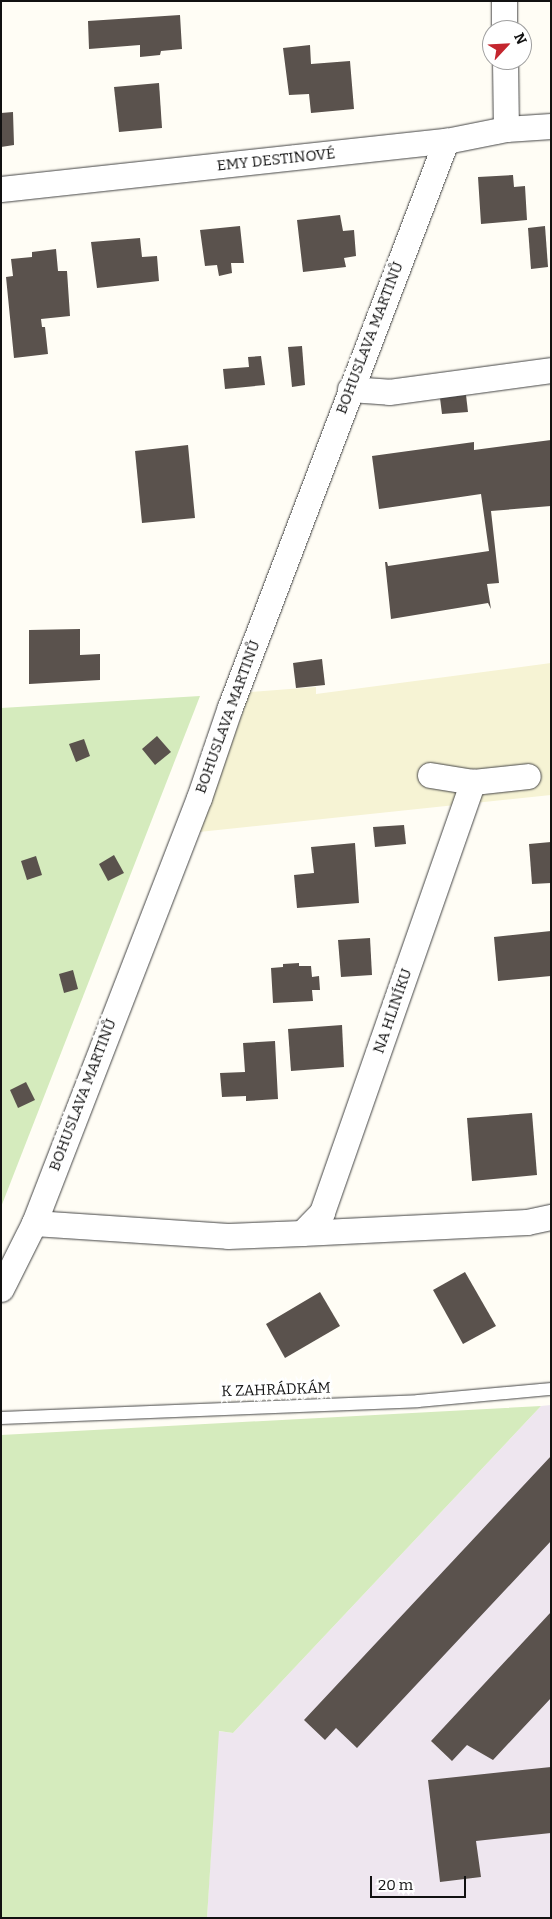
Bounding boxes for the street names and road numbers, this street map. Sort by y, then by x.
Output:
street label: EMY DESTINOVÉ [216,145,336,175]
street label: BOHUSLAVA MARTINŮ [333,259,407,417]
street label: BOHUSLAVA MARTINŮ [192,638,264,796]
street label: NA HLINÍKU [370,966,416,1056]
street label: BOHUSLAVA MARTINŮ [46,1016,120,1174]
street label: K ZAHRÁDKÁM [221,1379,331,1401]

